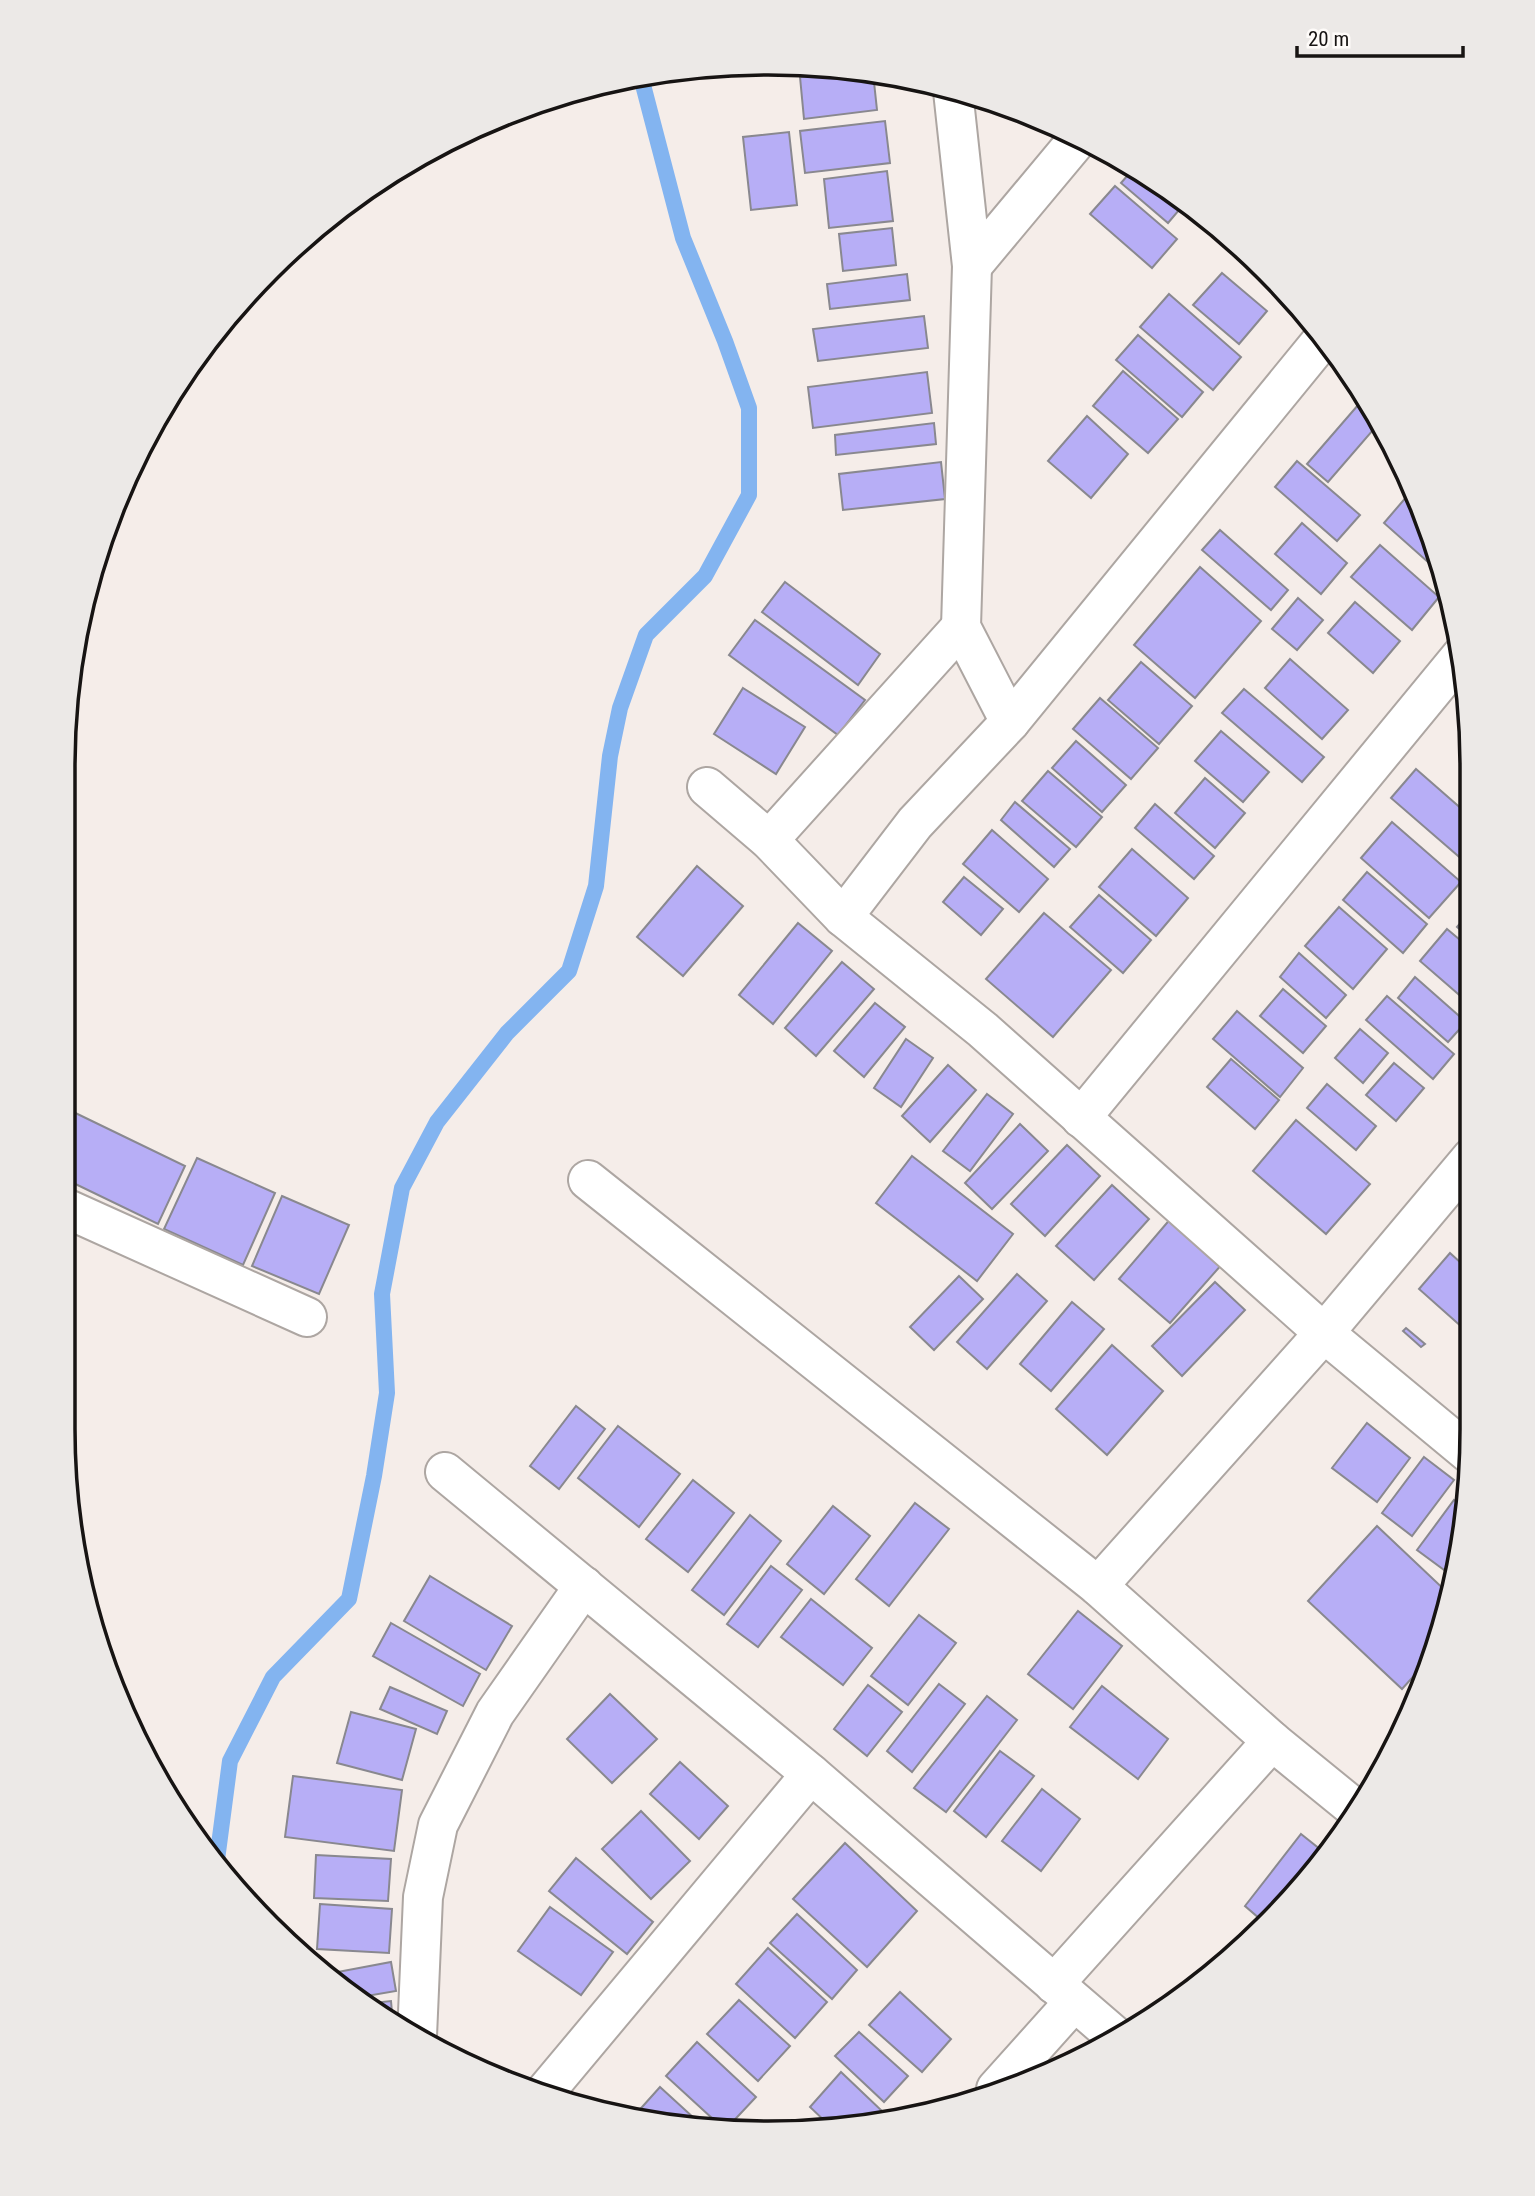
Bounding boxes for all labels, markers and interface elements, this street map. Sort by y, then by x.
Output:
scale bar [1297,14,1463,58]
text: 20 m [1308,27,1349,51]

